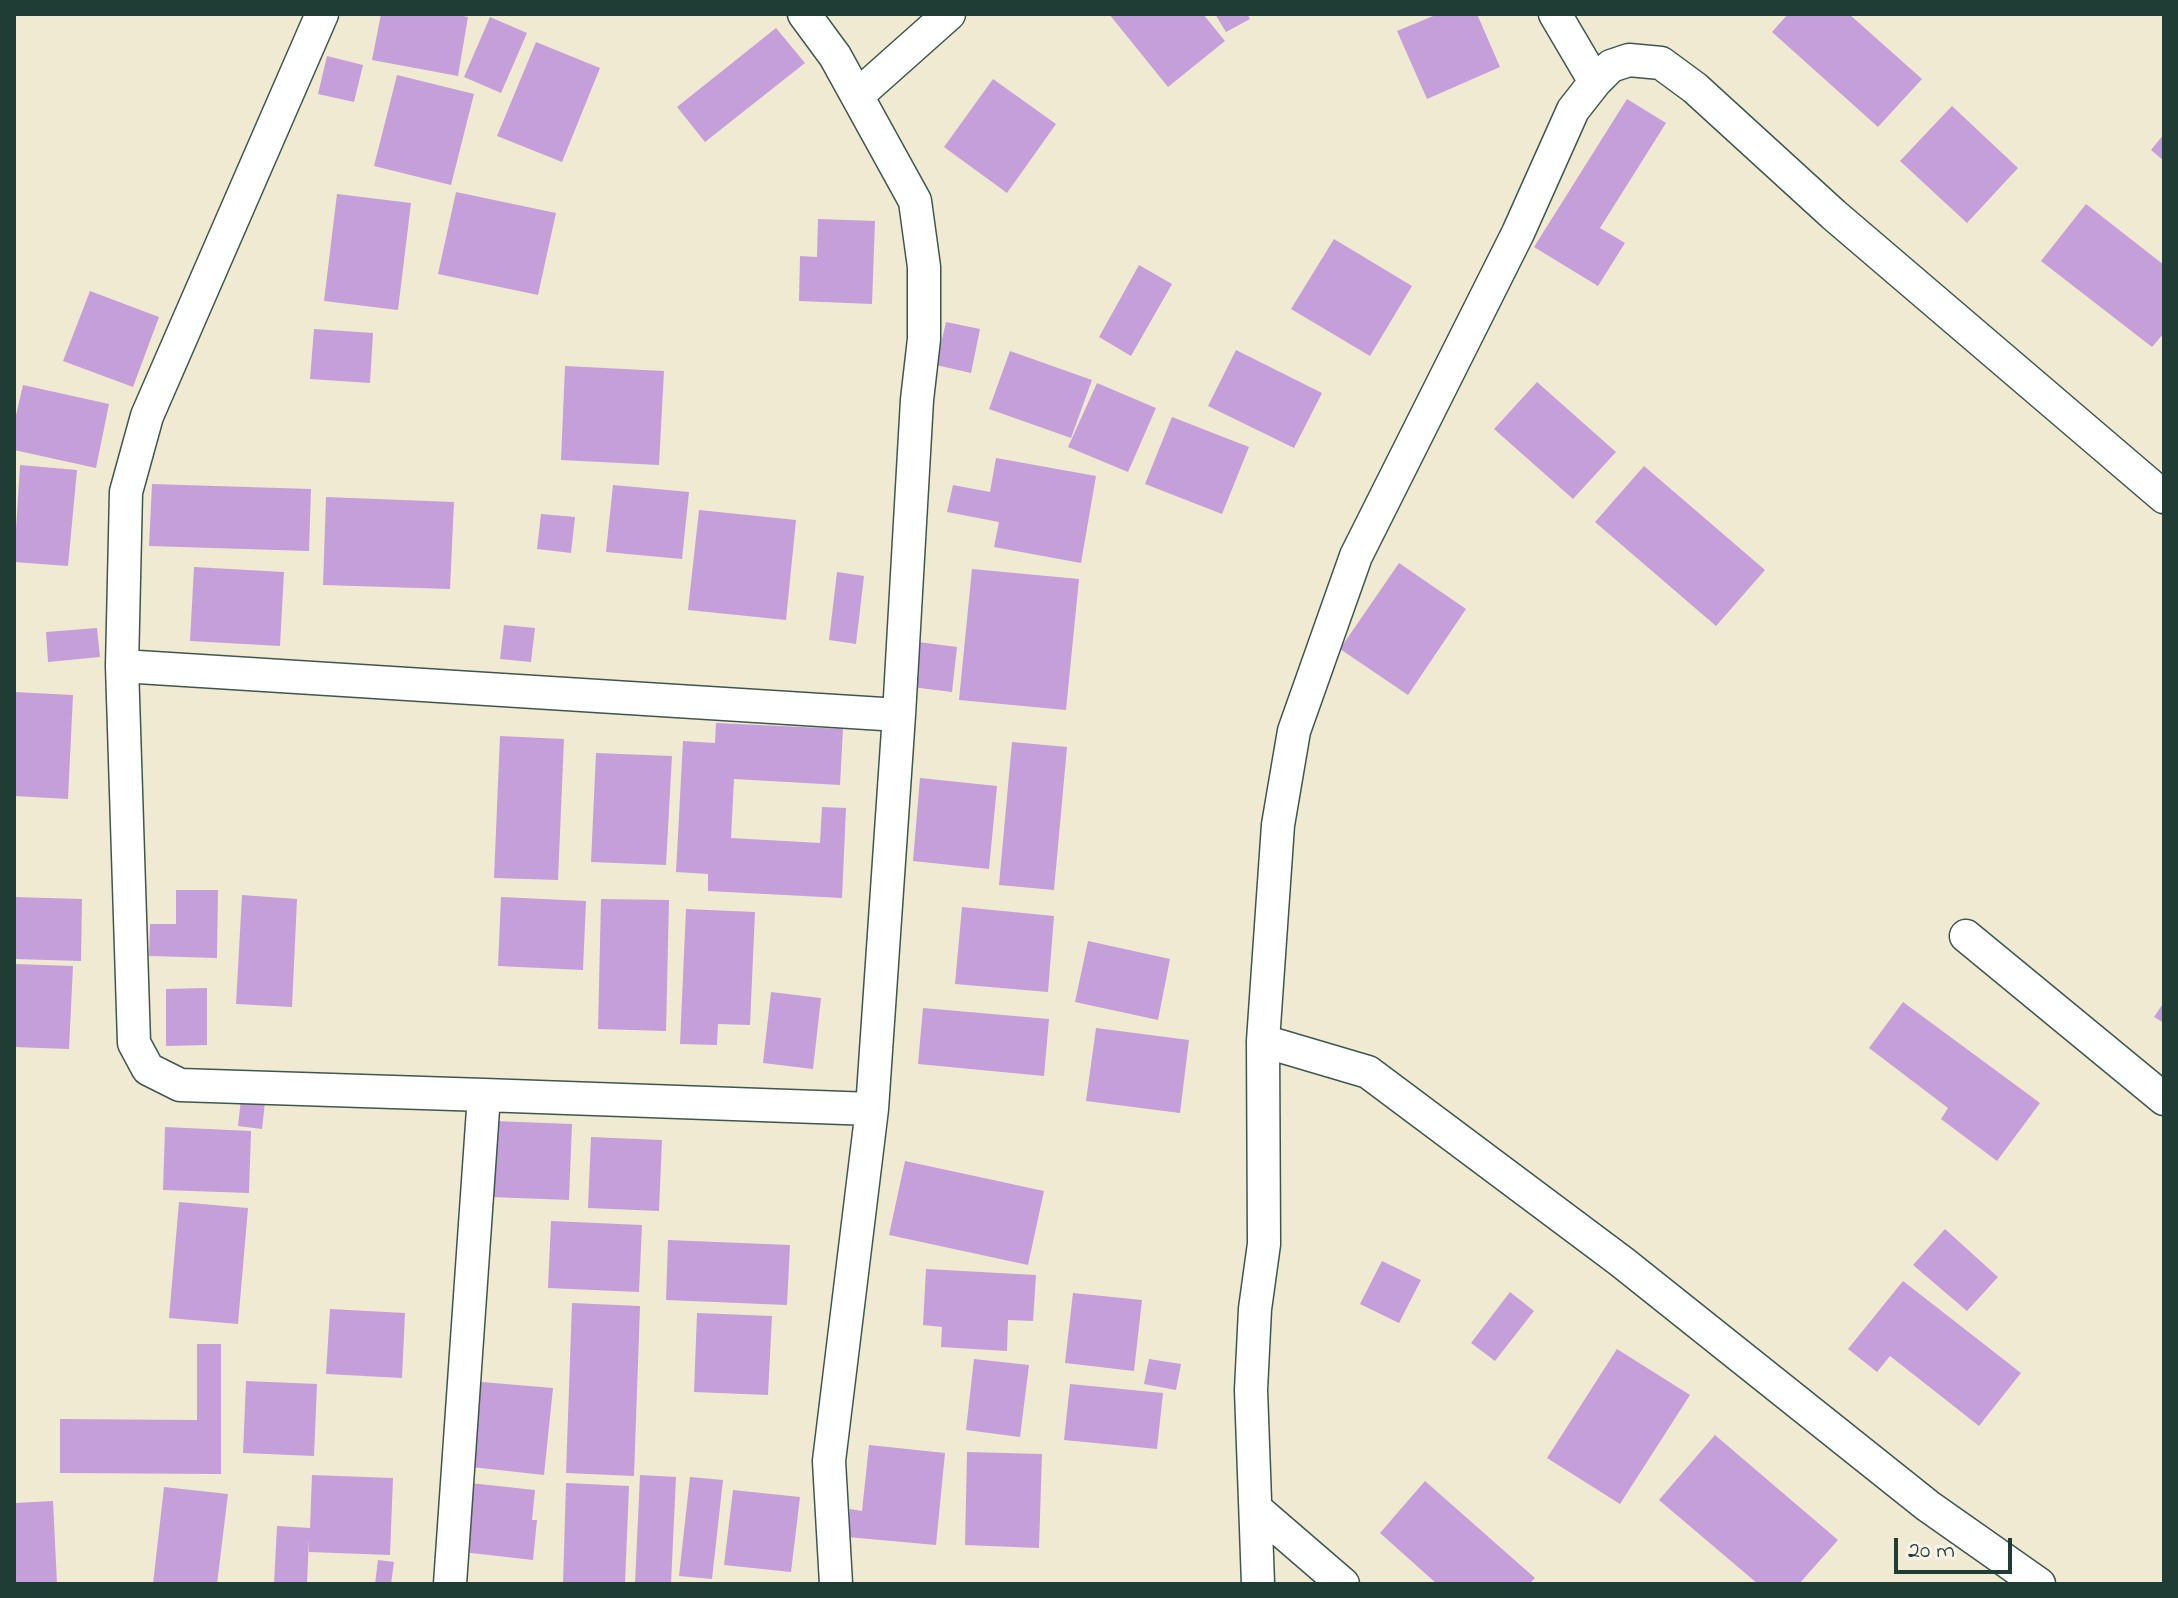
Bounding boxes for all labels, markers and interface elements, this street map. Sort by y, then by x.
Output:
scale bar [1898,1522,2016,1572]
text: 20 m [1908,1534,1955,1569]

